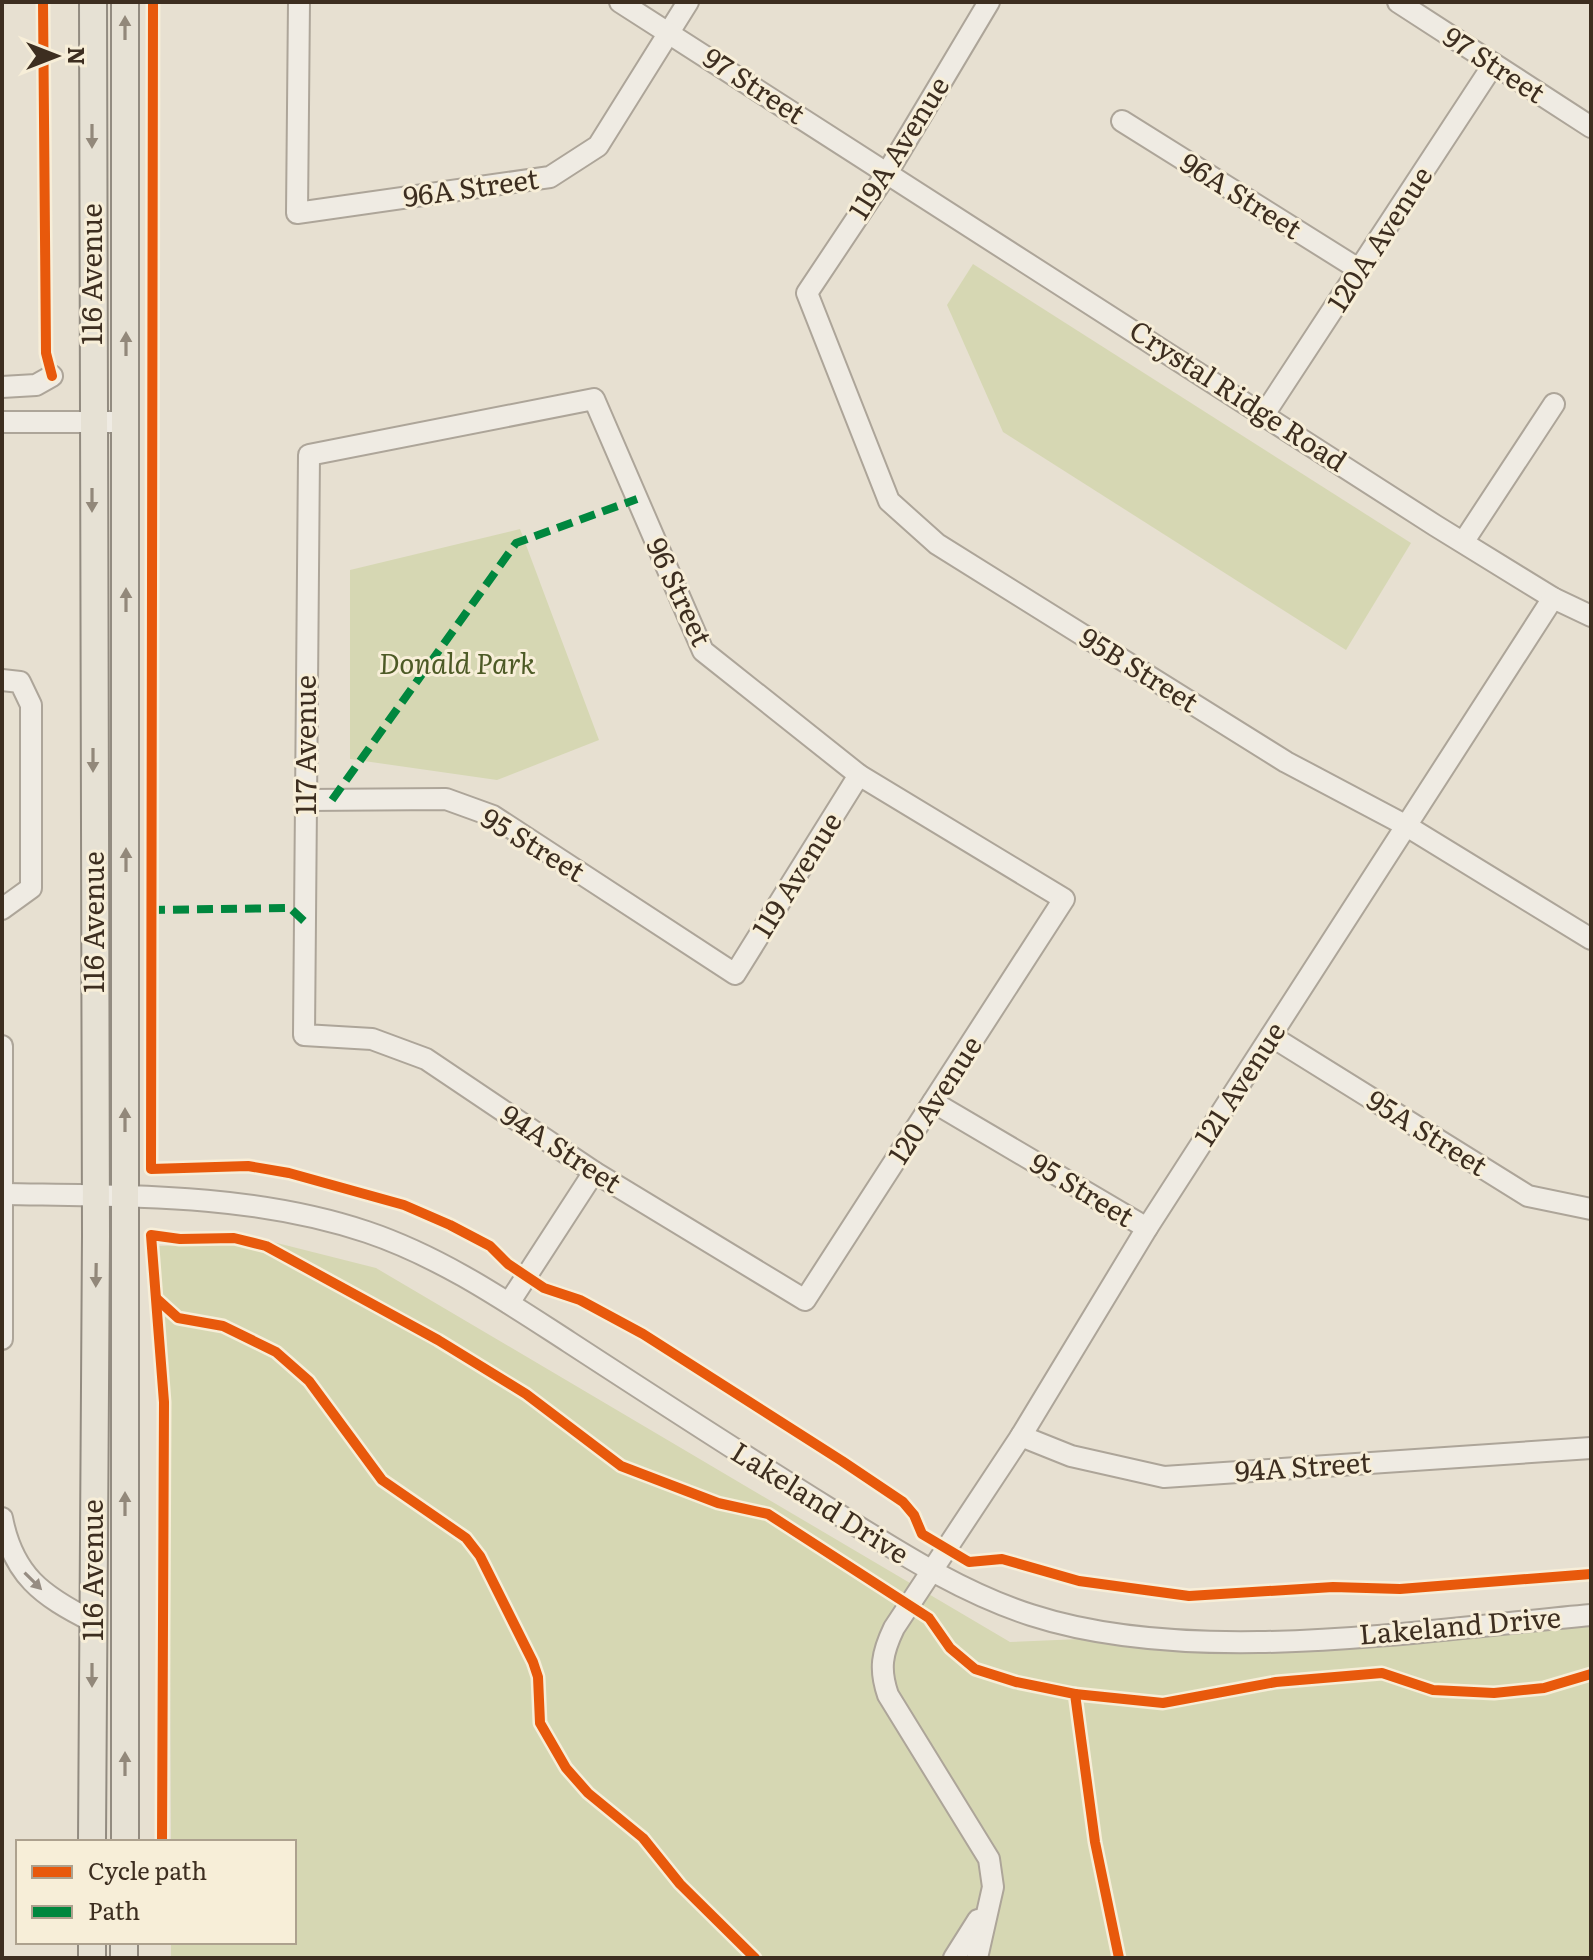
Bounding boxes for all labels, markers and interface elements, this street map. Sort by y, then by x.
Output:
one-way arrow [119,15,131,40]
street label: 97 Street [1436,15,1555,112]
north arrow [16,16,96,96]
street label: 97 Street [696,36,815,133]
text: N [61,47,94,65]
street label: 119A Avenue [837,67,958,227]
one-way arrow [86,124,99,149]
street label: 96A Street [1173,140,1311,249]
street label: 96A Street [400,156,542,216]
street label: 120A Avenue [1315,157,1441,319]
street label: 116 Avenue [69,203,111,345]
street label: Crystal Ridge Road [1122,308,1356,480]
one-way arrow [120,331,132,356]
one-way arrow [86,488,98,513]
street label: 96 Street [637,530,725,653]
one-way arrow [120,587,132,612]
street label: 95B Street [1073,615,1208,722]
park label: Donald Park [379,641,536,683]
street label: 117 Avenue [283,675,325,815]
one-way arrow [87,748,99,773]
street label: 95 Street [474,796,595,891]
street label: 119 Avenue [740,803,851,945]
one-way arrow [120,847,132,872]
street label: 116 Avenue [71,851,113,993]
street label: 121 Avenue [1182,1012,1294,1153]
street label: 120 Avenue [876,1026,991,1171]
street label: 95A Street [1360,1078,1497,1185]
street label: 94A Street [493,1093,631,1202]
one-way arrow [119,1107,131,1132]
street label: 95 Street [1023,1141,1144,1236]
one-way arrow [89,1263,102,1288]
street label: Lakeland Drive [724,1430,918,1573]
street label: 94A Street [1233,1439,1373,1491]
one-way arrow [119,1491,131,1516]
street label: 116 Avenue [70,1499,112,1641]
one-way arrow [23,1571,42,1590]
street label: Lakeland Drive [1357,1594,1563,1654]
one-way arrow [86,1663,98,1688]
one-way arrow [119,1751,131,1776]
legend [16,1840,296,1944]
text: Cycle path [88,1852,207,1887]
text: Path [88,1892,140,1927]

